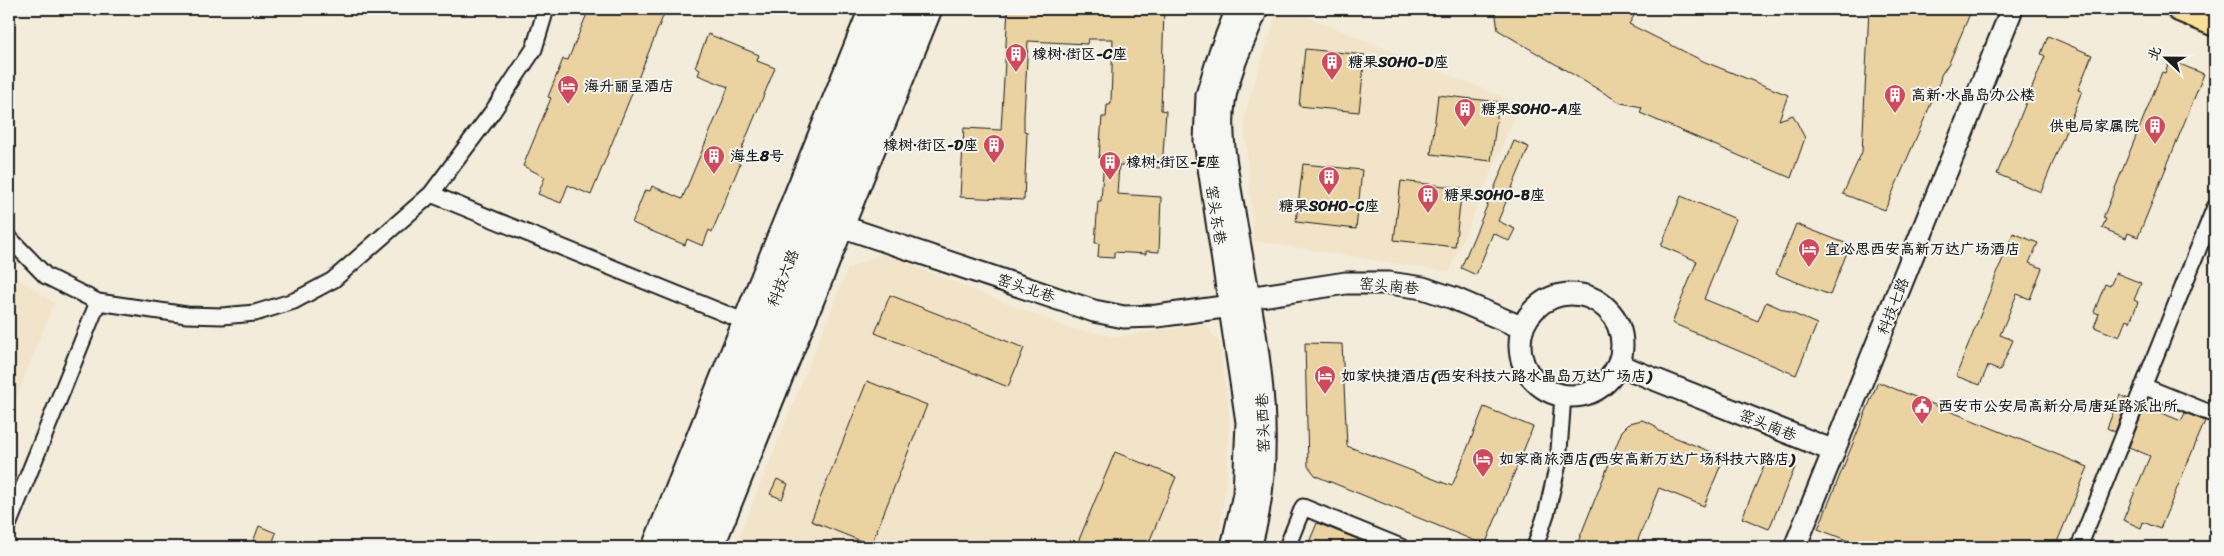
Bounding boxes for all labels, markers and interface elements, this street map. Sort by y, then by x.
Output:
north arrow [2142,32,2192,82]
place label: 橡树·街区-C座 [1032,41,1127,67]
building icon: 橡树·街区-C座 [1004,42,1028,73]
text: 北 [2140,42,2169,64]
place label: 糖果SOHO-D座 [1348,49,1448,75]
building icon: 糖果SOHO-D座 [1320,50,1344,81]
place label: 海升丽呈酒店 [584,73,674,99]
hotel icon: 海升丽呈酒店 [556,74,580,105]
place label: 高新·水晶岛办公楼 [1911,82,2035,108]
building icon: 高新·水晶岛办公楼 [1883,83,1907,114]
place label: 糖果SOHO-A座 [1481,96,1582,122]
building icon: 糖果SOHO-A座 [1453,97,1477,128]
place label: 供电局家属院 [2049,113,2139,139]
building icon: 供电局家属院 [2143,114,2167,145]
place label: 橡树·街区-D座 [883,132,978,158]
building icon: 橡树·街区-D座 [982,133,1006,164]
place label: 海生8号 [730,143,784,169]
building icon: 海生8号 [702,144,726,175]
place label: 橡树·街区-E座 [1126,149,1220,175]
building icon: 橡树·街区-E座 [1098,150,1122,181]
building icon: 糖果SOHO-C座 [1317,165,1341,196]
place label: 糖果SOHO-B座 [1444,182,1545,208]
street label: 窑头东巷 [1198,183,1234,247]
building icon: 糖果SOHO-B座 [1416,183,1440,214]
place label: 糖果SOHO-C座 [1279,193,1379,219]
place label: 宜必思西安高新万达广场酒店 [1825,236,2020,262]
hotel icon: 宜必思西安高新万达广场酒店 [1797,237,1821,268]
street label: 科技六路 [760,245,806,311]
street label: 窑头北巷 [993,266,1059,310]
street label: 窑头南巷 [1358,270,1420,302]
street label: 科技七路 [1870,273,1916,339]
place label: 如家快捷酒店(西安科技六路水晶岛万达广场店) [1341,363,1653,389]
hotel icon: 如家快捷酒店(西安科技六路水晶岛万达广场店) [1313,364,1337,395]
street label: 窑头西巷 [1249,393,1277,453]
place label: 西安市公安局高新分局唐延路派出所 [1938,393,2178,419]
public building icon: 西安市公安局高新分局唐延路派出所 [1910,394,1934,425]
street label: 窑头南巷 [1735,402,1801,448]
place label: 如家商旅酒店(西安高新万达广场科技六路店) [1499,446,1796,472]
hotel icon: 如家商旅酒店(西安高新万达广场科技六路店) [1471,447,1495,478]

